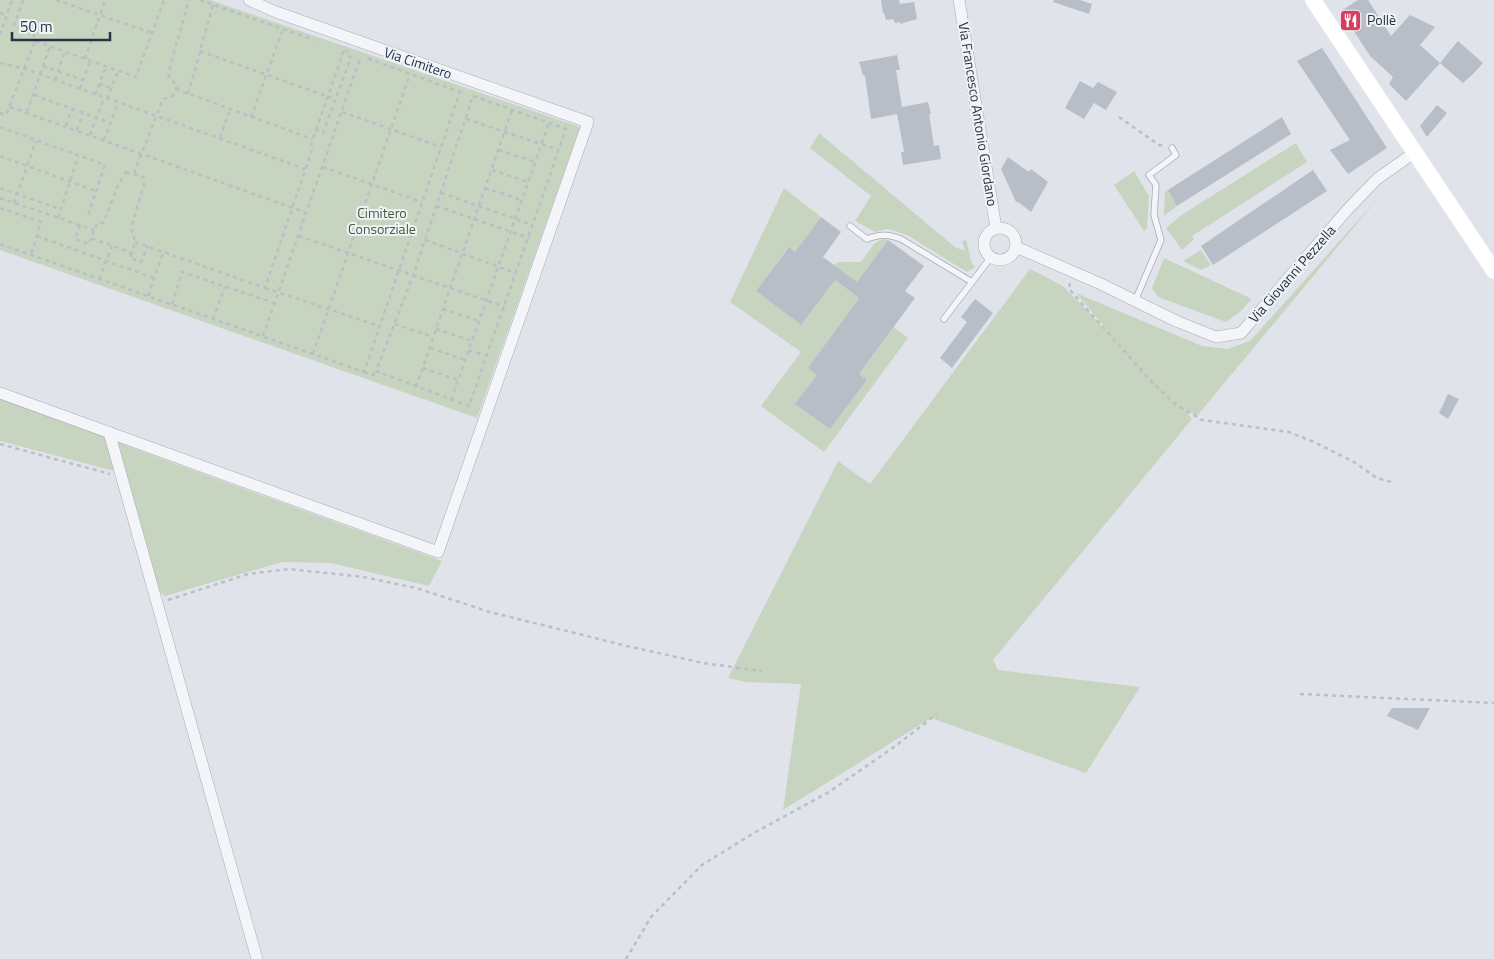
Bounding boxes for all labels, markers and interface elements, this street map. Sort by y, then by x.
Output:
restaurant icon: Pollè [1339,8,1363,32]
place label: Pollè [1367,9,1396,30]
scale bar [12,10,110,42]
text: 50 m [20,15,53,38]
street label: Via Francesco Antonio Giordano [954,20,1003,207]
street label: Via Cimitero [381,41,455,84]
park label: Cimitero Consorziale [348,202,416,239]
street label: Via Giovanni Pezzella [1243,220,1340,327]

